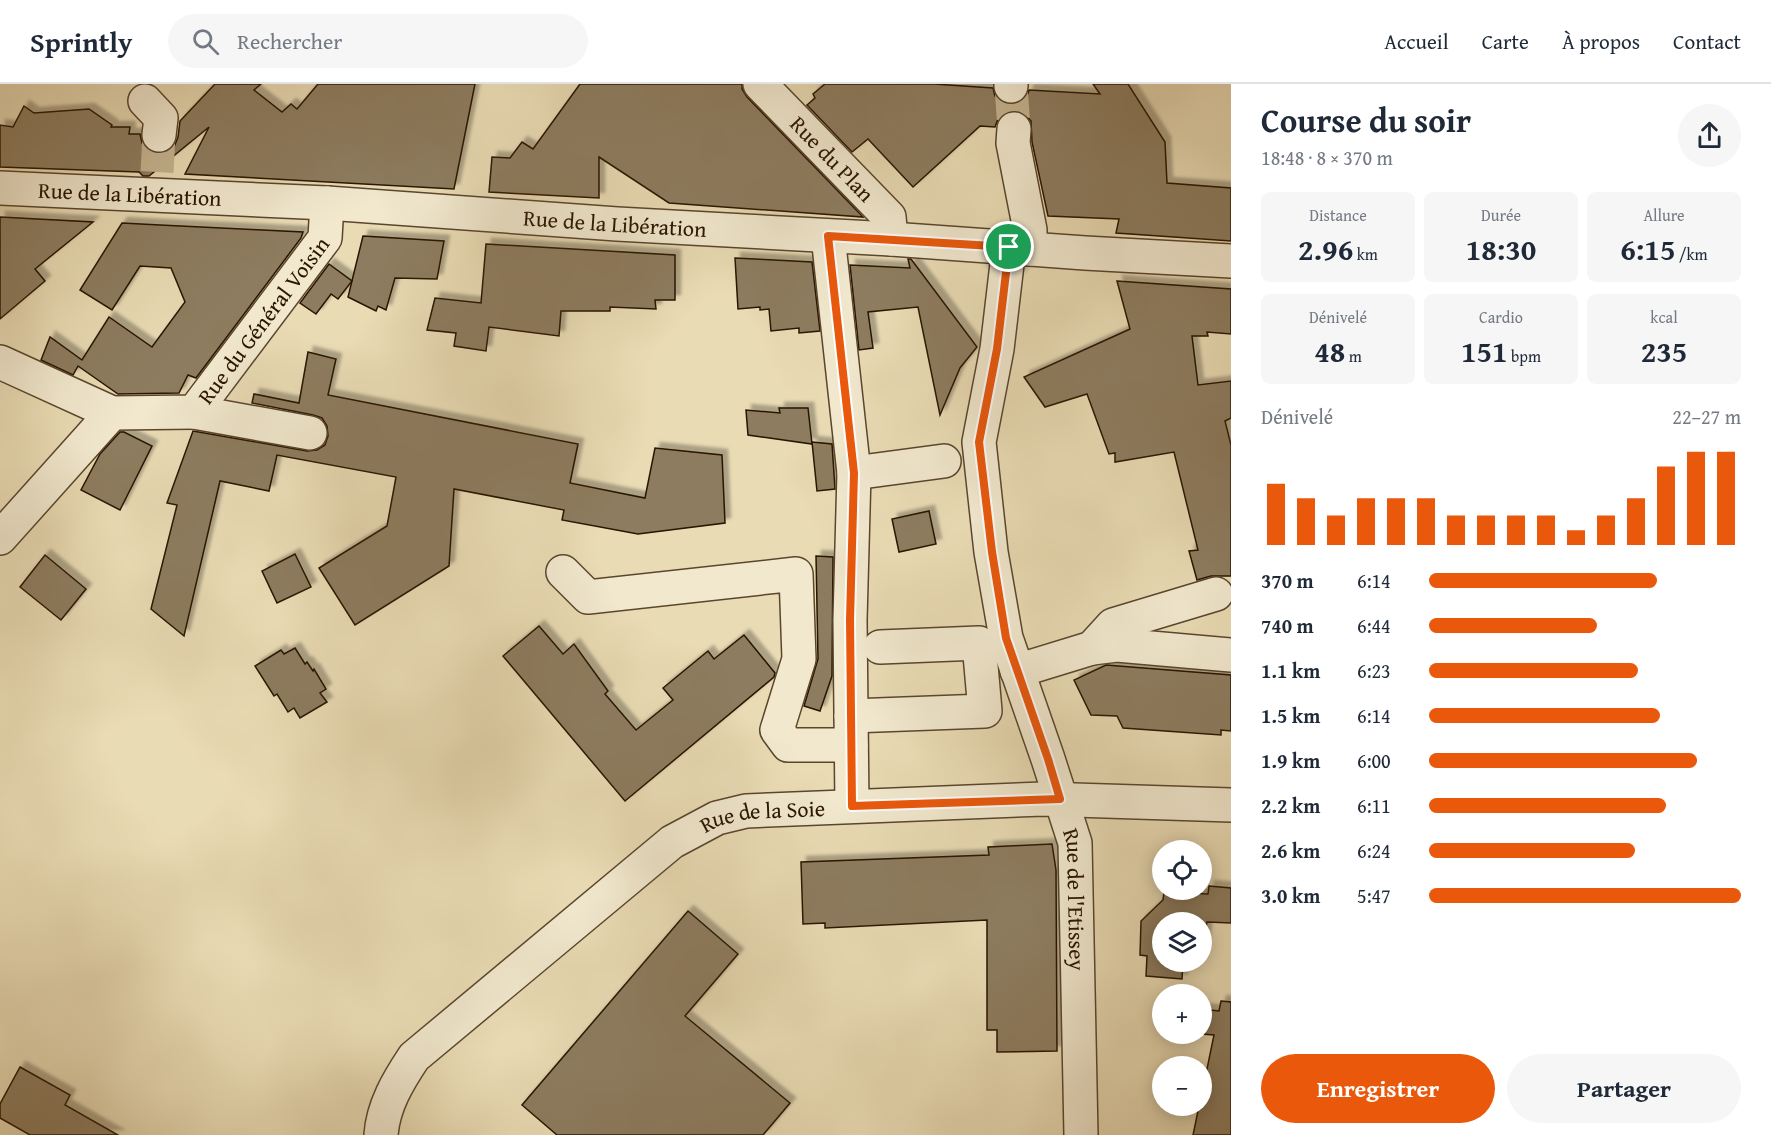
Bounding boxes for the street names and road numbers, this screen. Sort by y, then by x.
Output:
street label: Rue du Plan [783,108,882,209]
street label: Rue de la Libération [37,174,223,214]
street label: Rue de la Libération [522,201,708,245]
street label: Rue du Général Voisin [189,229,337,411]
street label: Rue de la Soie [694,792,826,841]
street label: Rue de l'Etissey [1055,824,1094,971]

